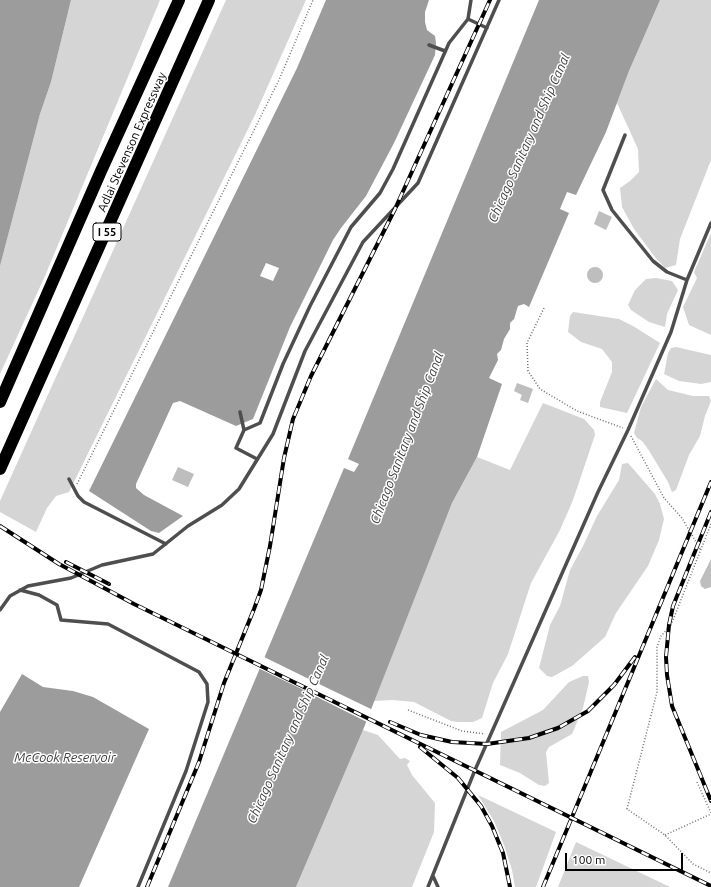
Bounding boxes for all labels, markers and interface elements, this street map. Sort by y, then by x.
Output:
water label: Chicago Sanitary and Ship Canal [485,51,573,225]
street label: Adlai Stevenson Expressway [95,70,169,214]
road number: I 55 [93,223,121,241]
water label: Chicago Sanitary and Ship Canal [367,350,447,526]
water label: Chicago Sanitary and Ship Canal [244,652,332,826]
water label: McCook Reservoir [14,750,116,766]
scale bar [567,845,685,871]
text: 100 m [572,853,605,866]

